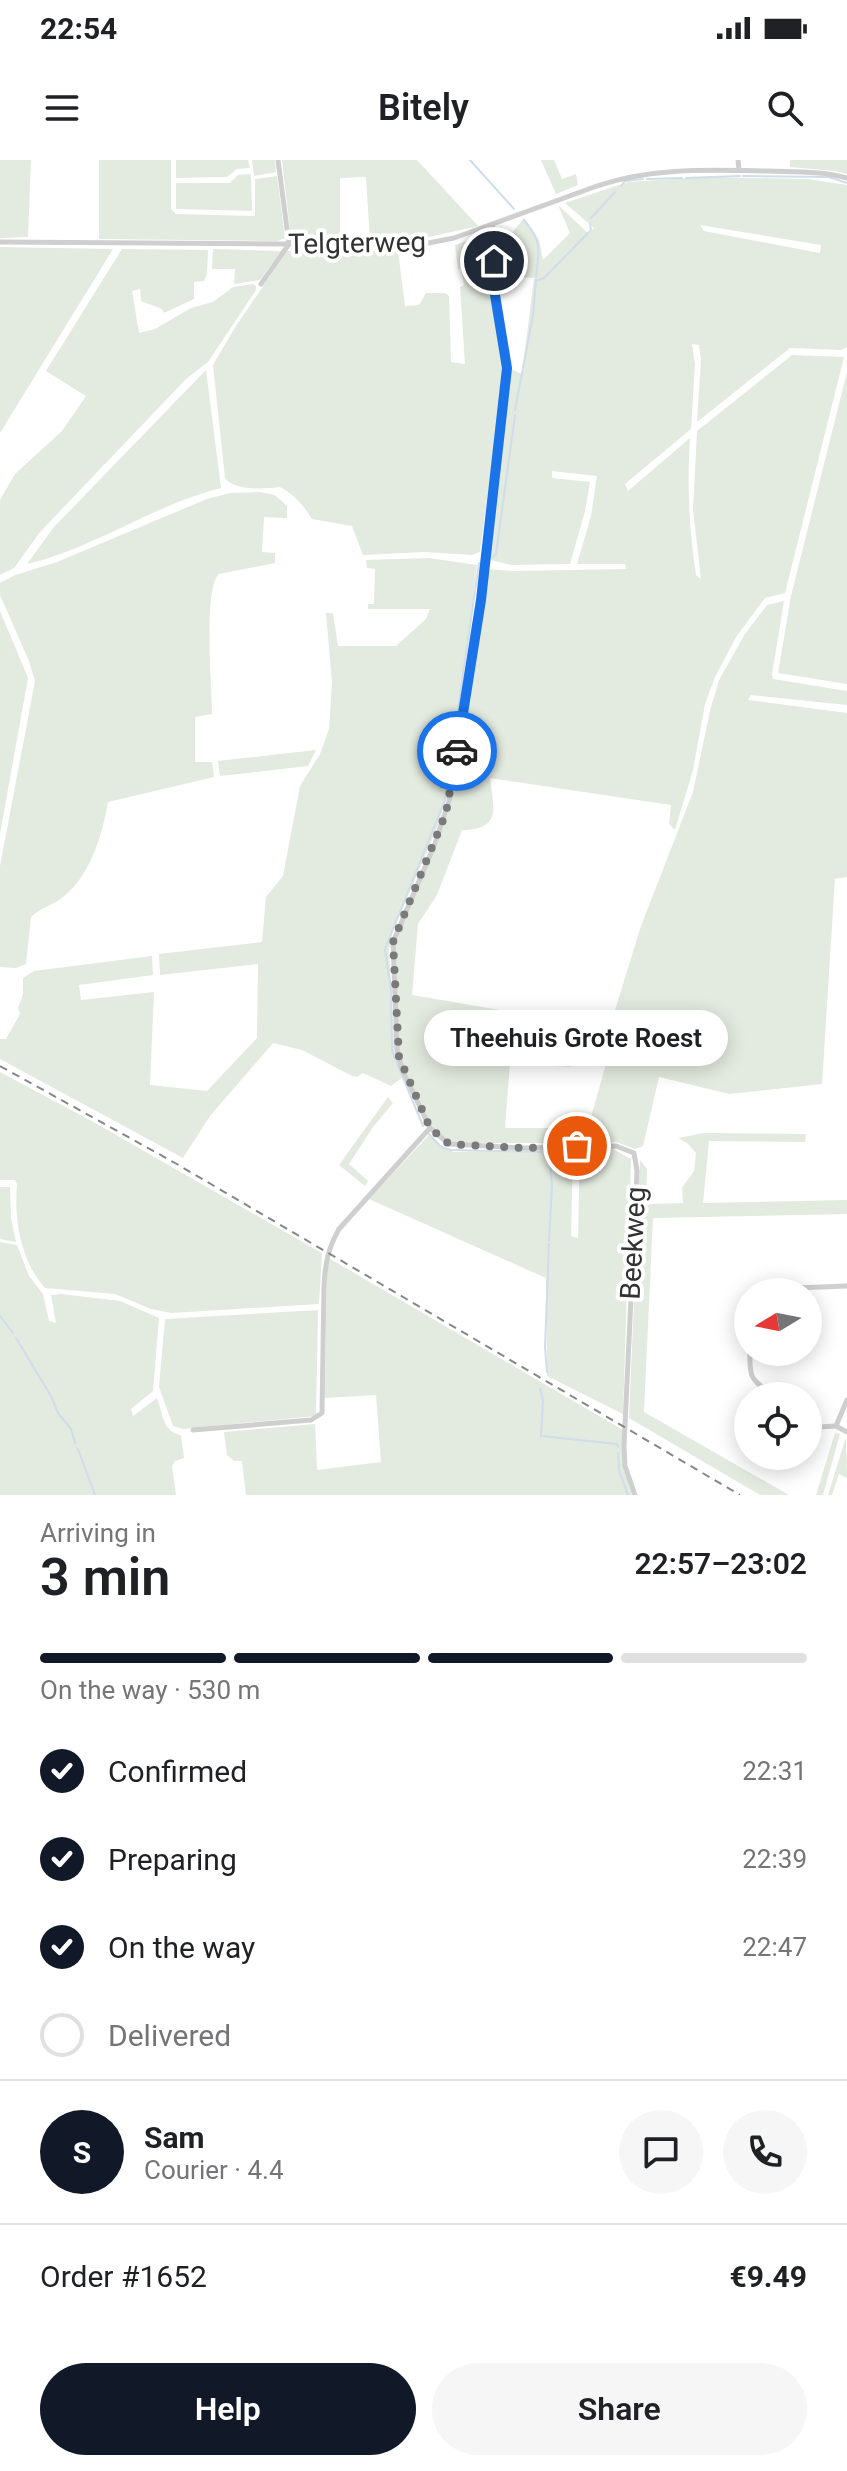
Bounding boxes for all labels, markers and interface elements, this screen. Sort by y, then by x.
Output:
text: 22:54 [40,11,117,46]
icon: menu [40,86,84,130]
icon: search [763,86,807,130]
text: Bitely [378,87,469,129]
street label: Telgterweg [288,225,426,261]
pin [460,227,528,295]
icon: home [472,239,516,283]
courier [417,711,497,791]
icon: car [435,729,479,773]
callout: Theehuis Grote Roest [425,1010,729,1066]
text: Theehuis Grote Roest [450,1023,702,1053]
pin [543,1112,611,1180]
icon: bag [555,1124,599,1168]
street label: Beekweg [614,1186,652,1300]
north arrow [734,1278,822,1366]
map controls [734,1278,822,1470]
button: locate [734,1382,822,1470]
text: Arriving in [40,1518,156,1548]
text: 22:57–23:02 [634,1546,807,1581]
text: 3 min [40,1547,170,1608]
text: On the way · 530 m [40,1675,260,1705]
icon: check [40,1749,84,1793]
text: Confirmed [108,1754,247,1789]
text: 22:31 [742,1756,807,1786]
icon: check [40,1837,84,1881]
text: Preparing [108,1842,237,1877]
text: 22:39 [742,1844,807,1874]
icon: check [40,1925,84,1969]
text: On the way [108,1930,255,1965]
text: 22:47 [742,1932,807,1962]
text: Delivered [108,2018,231,2053]
button: chat [619,2110,703,2194]
button: phone [723,2110,807,2194]
text: Sam [144,2120,205,2155]
text: S [73,2135,91,2170]
text: Courier · 4.4 [144,2155,284,2185]
text: Order #1652 [40,2259,207,2294]
text: €9.49 [729,2259,807,2294]
button: Help [40,2363,416,2455]
button: Share [432,2363,807,2455]

